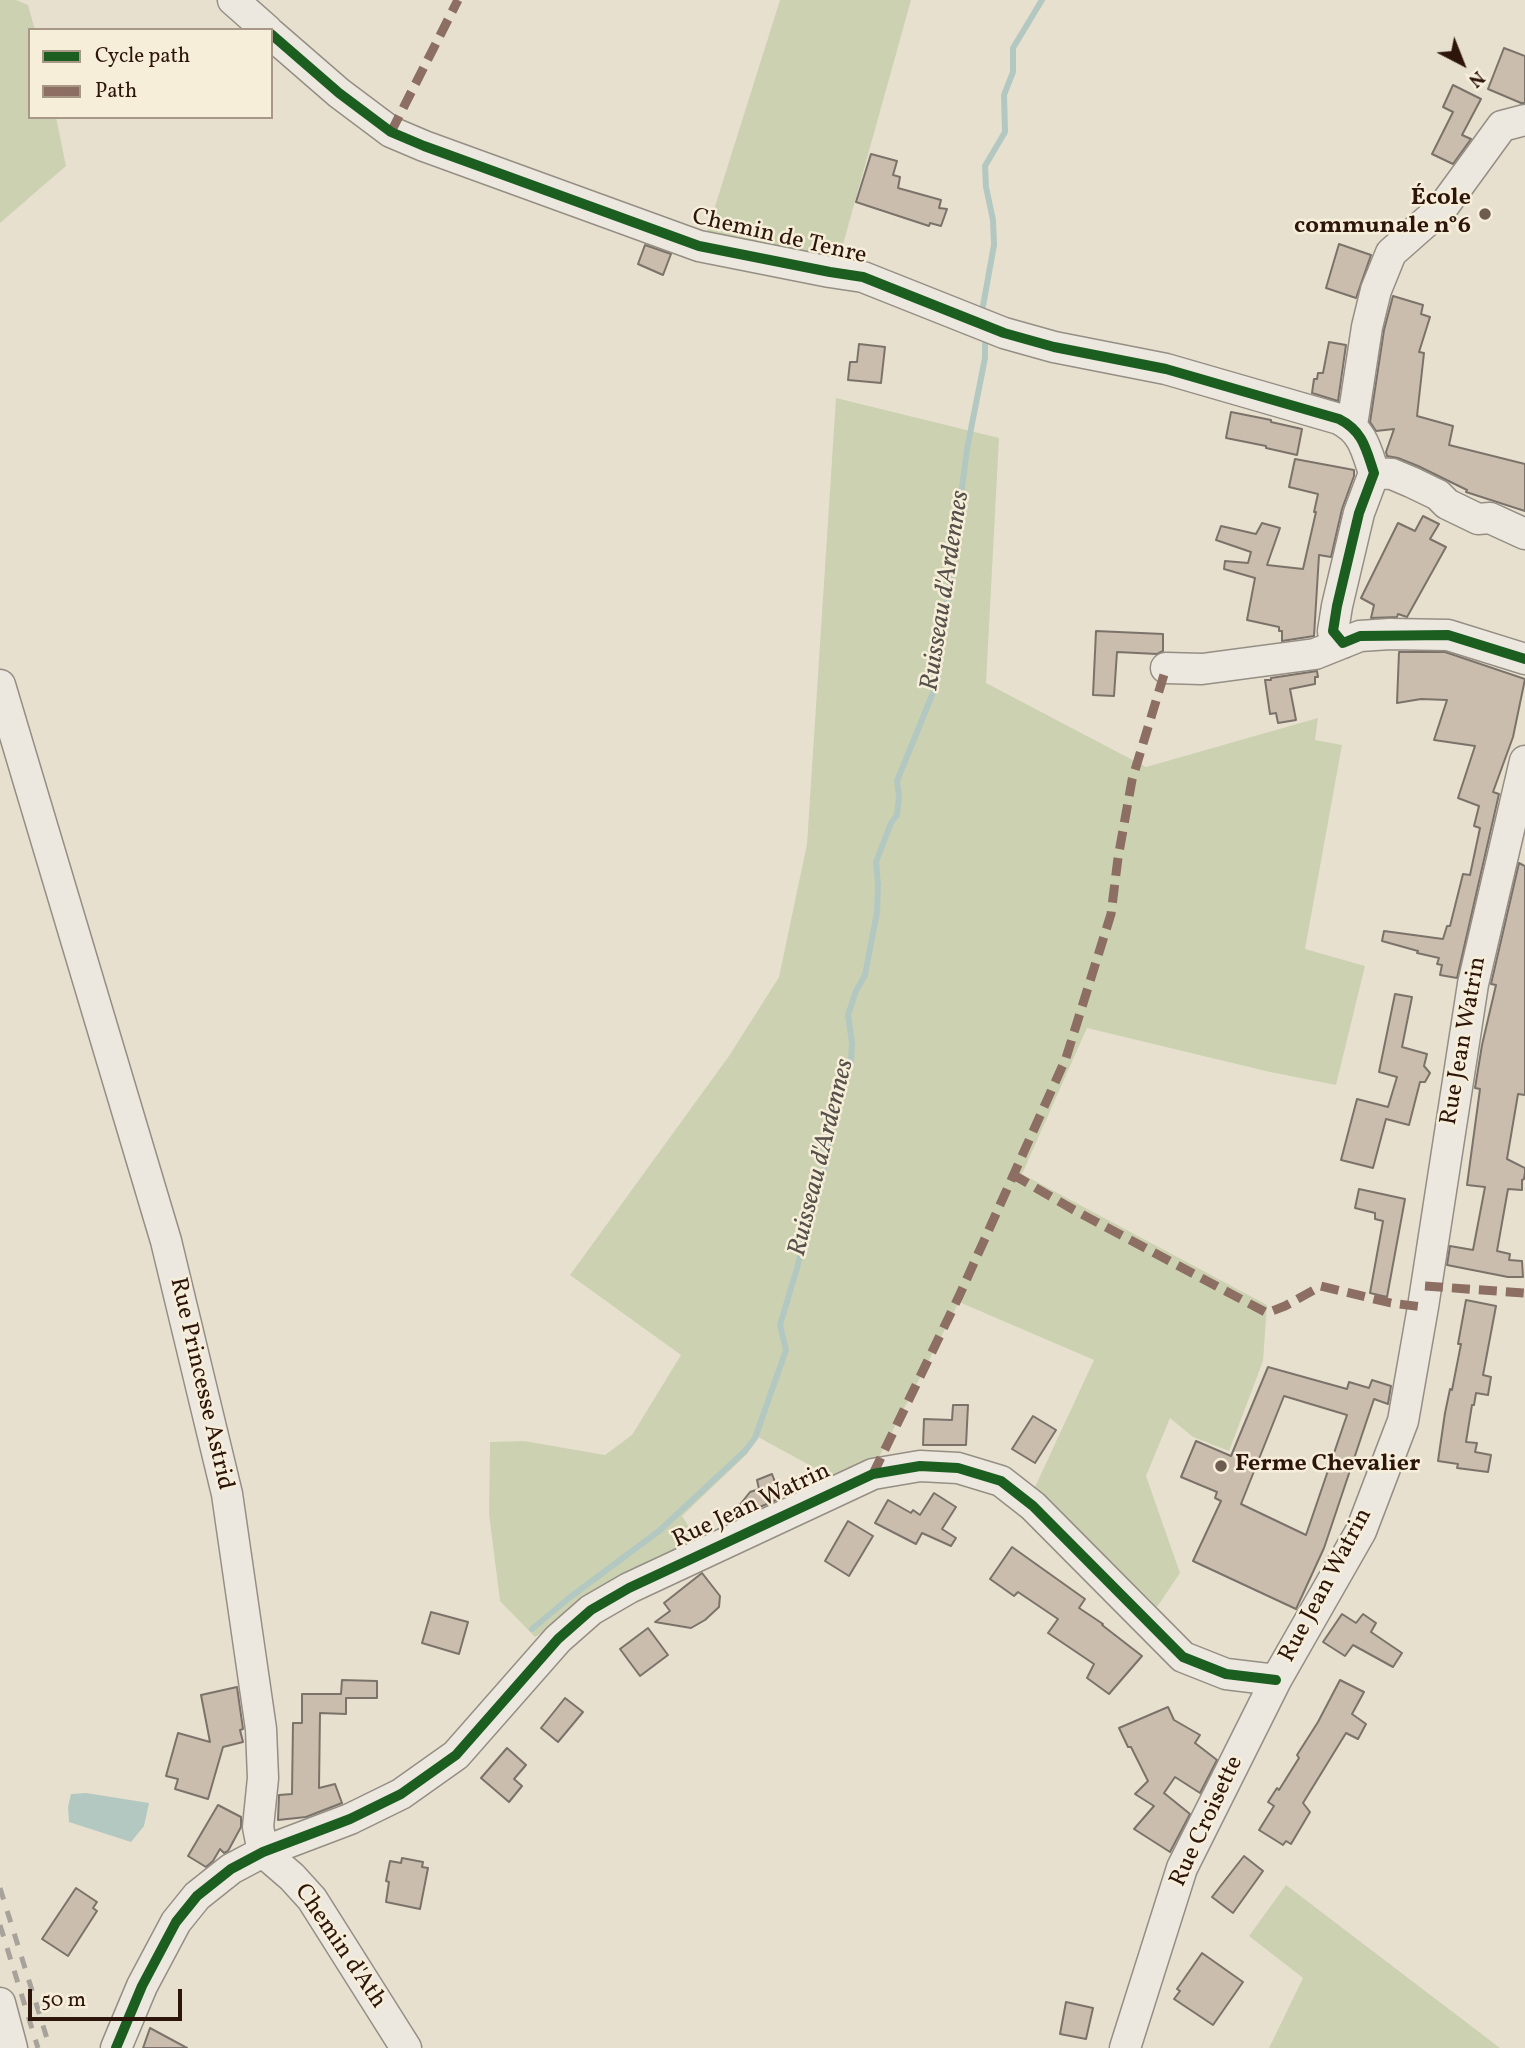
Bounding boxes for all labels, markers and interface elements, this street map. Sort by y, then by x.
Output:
legend [28,28,273,119]
north arrow [1427,28,1497,98]
text: Cycle path [95,42,190,71]
text: N [1462,64,1490,93]
text: Path [95,77,137,106]
place label: École communale n°6 [1294,186,1471,242]
street label: Chemin de Tenre [689,204,869,272]
marker: École communale n°6 [1477,206,1493,222]
water label: Ruisseau d'Ardennes [916,489,978,693]
street label: Rue Jean Watrin [1436,955,1494,1127]
water label: Ruisseau d'Ardennes [783,1056,863,1260]
street label: Rue Princesse Astrid [162,1275,238,1493]
place label: Ferme Chevalier [1235,1452,1420,1480]
street label: Rue Jean Watrin [669,1458,835,1556]
marker: Ferme Chevalier [1213,1458,1229,1474]
street label: Rue Jean Watrin [1274,1504,1380,1668]
street label: Rue Croisette [1165,1752,1251,1892]
street label: Chemin d'Ath [287,1879,391,2015]
scale bar [32,1974,186,2018]
text: 50 m [41,1986,86,2015]

